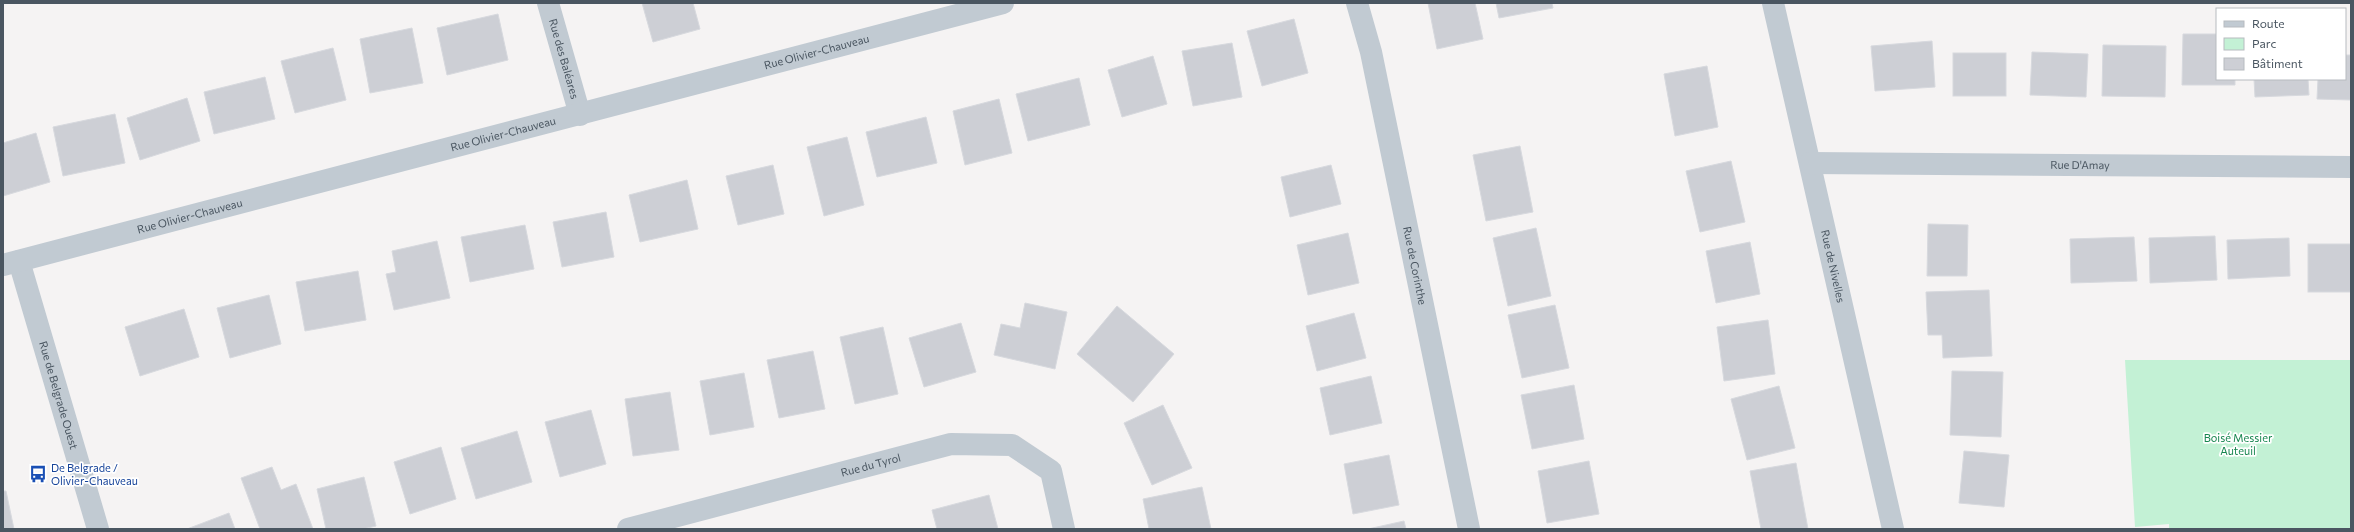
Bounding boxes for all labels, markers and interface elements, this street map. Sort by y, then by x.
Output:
legend [2216,8,2346,80]
text: Route [2252,16,2285,30]
street label: Rue des Baléares [547,17,582,100]
street label: Rue Olivier-Chauveau [762,31,870,71]
text: Parc [2252,36,2276,50]
text: Bâtiment [2252,56,2303,70]
street label: Rue Olivier-Chauveau [449,113,557,154]
street label: Rue D'Amay [2050,158,2110,171]
street label: Rue Olivier-Chauveau [136,196,244,236]
street label: Rue de Corinthe [1401,225,1430,306]
street label: Rue de Nivelles [1819,228,1848,304]
street label: Rue de Belgrade Ouest [37,340,81,451]
park label: Boisé Messier Auteuil [2204,431,2273,457]
street label: Rue du Tyrol [839,451,902,479]
place label: De Belgrade / Olivier-Chauveau [51,461,138,487]
bus stop icon: De Belgrade / Olivier-Chauveau [28,464,48,484]

